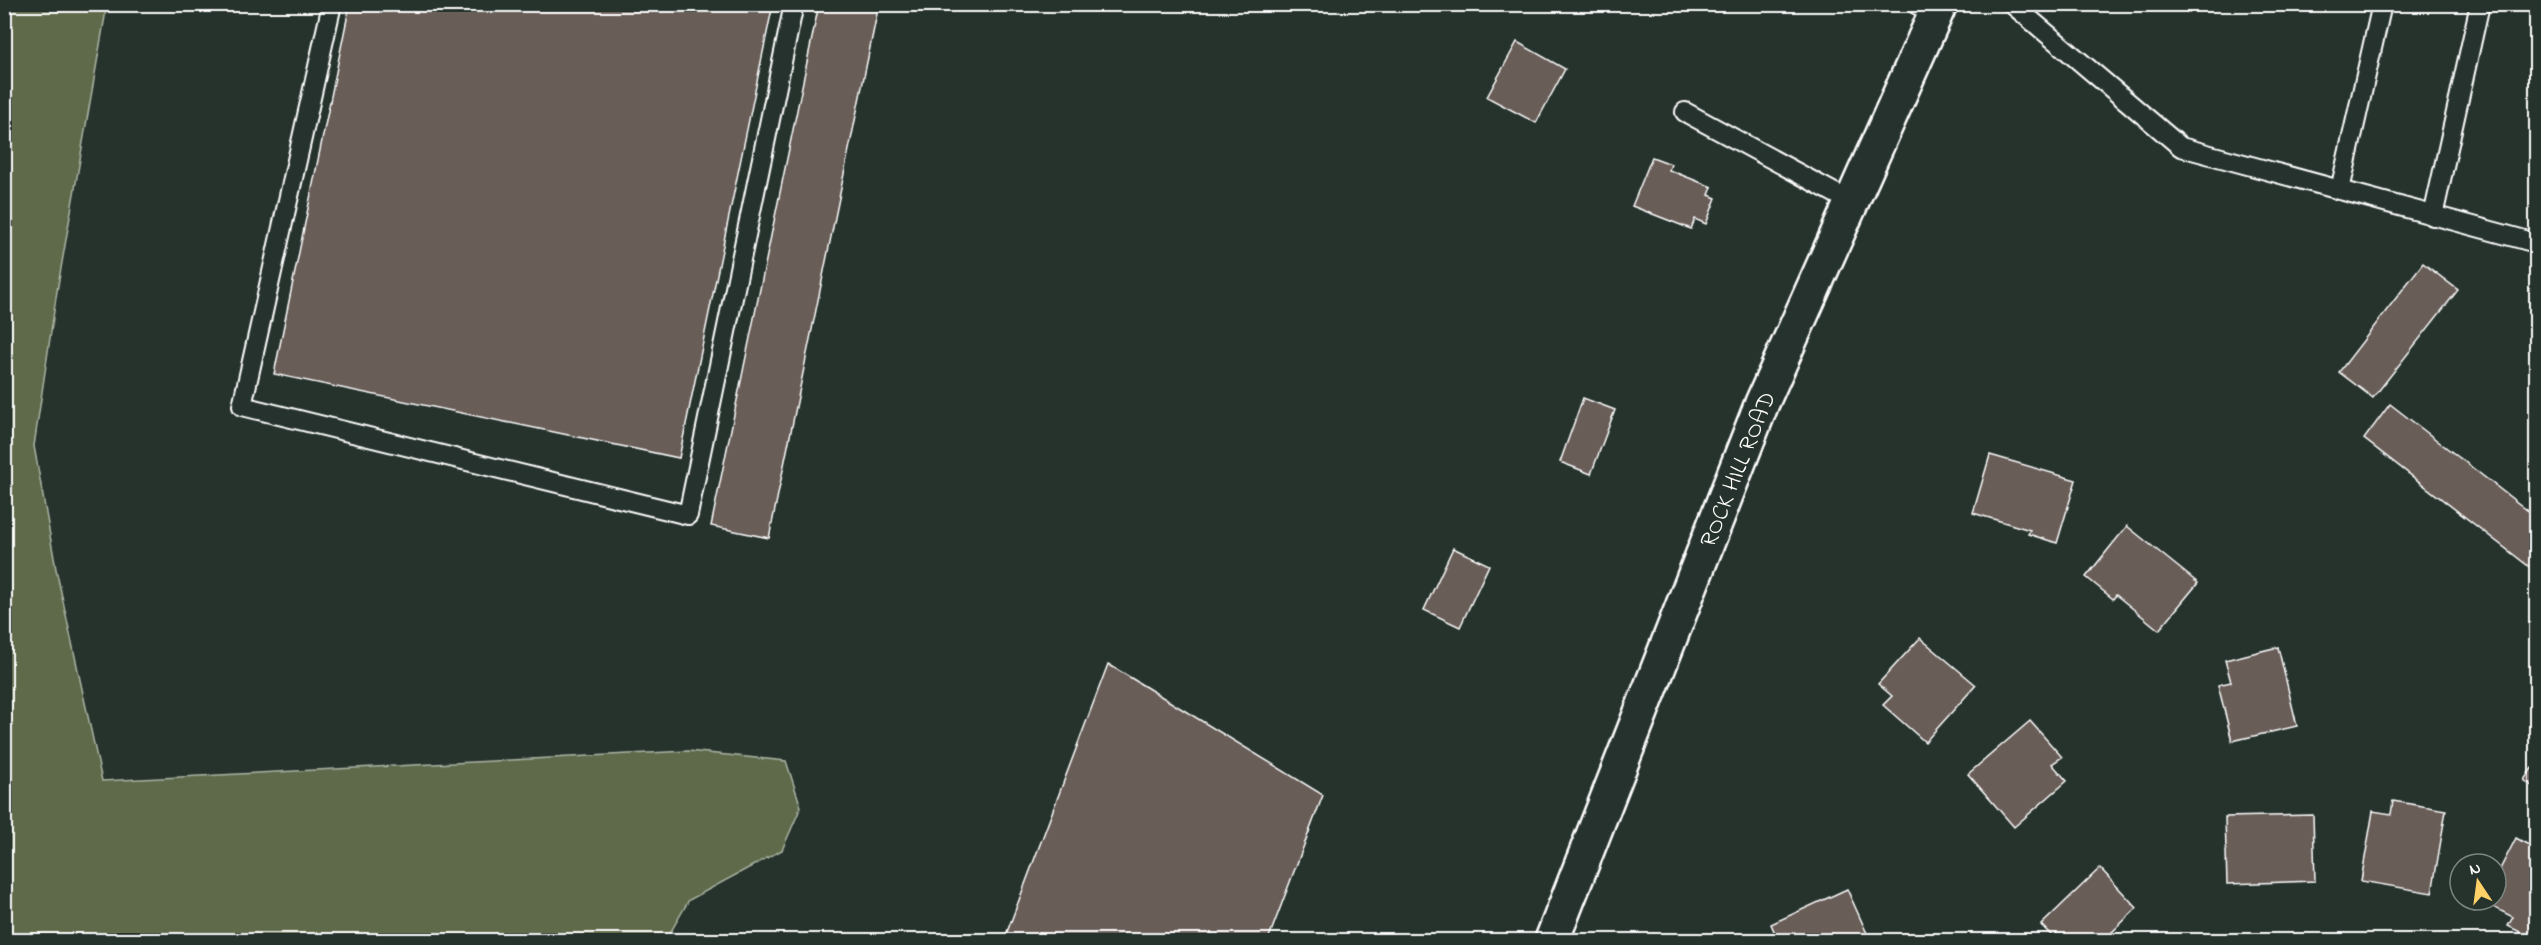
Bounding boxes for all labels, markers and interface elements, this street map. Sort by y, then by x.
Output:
street label: ROCK HILL ROAD [1692,387,1786,553]
north arrow [2448,852,2508,912]
text: N [2467,856,2483,882]

